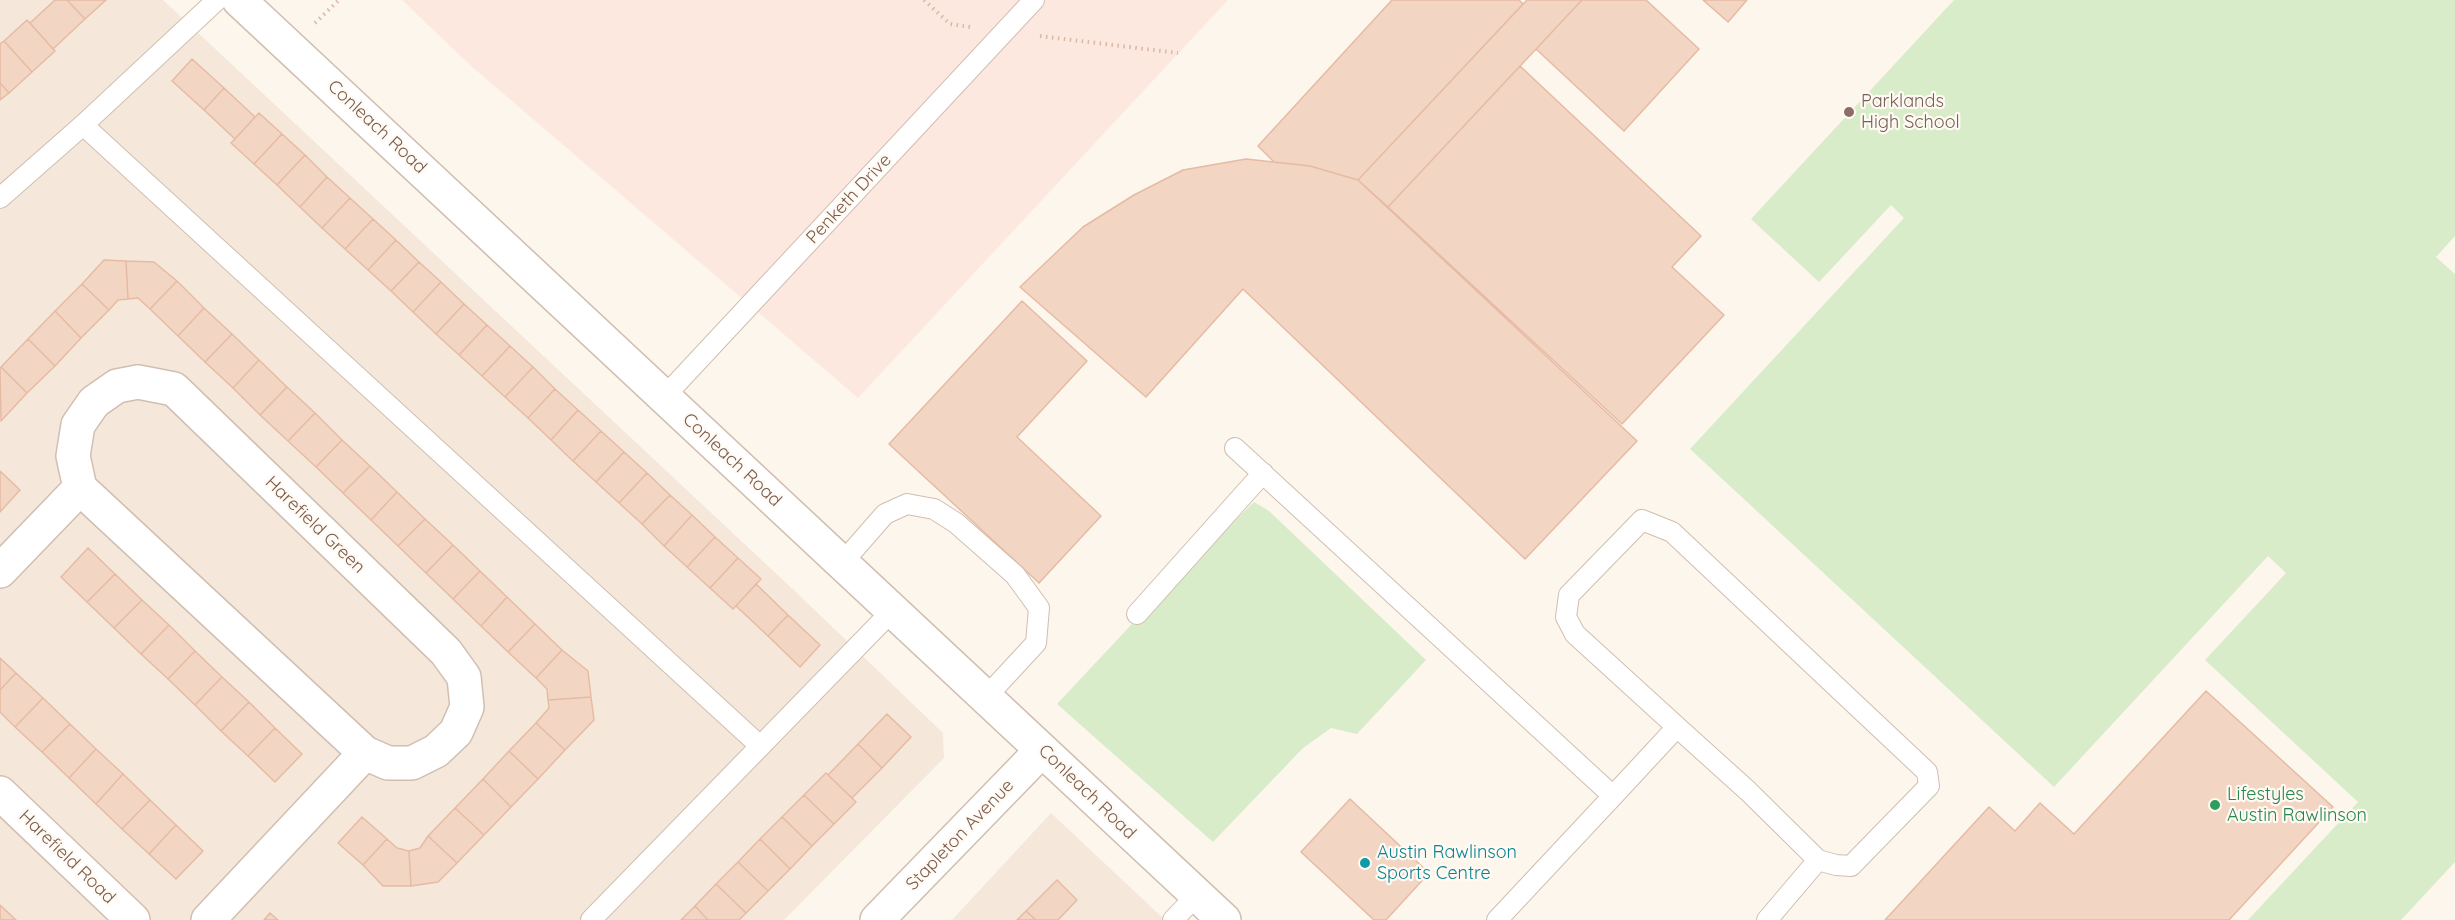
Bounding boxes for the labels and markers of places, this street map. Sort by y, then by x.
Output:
place label: Parklands High School [1861,91,1960,134]
marker: Parklands High School [1842,105,1856,119]
place label: Lifestyles Austin Rawlinson [2227,784,2367,826]
marker: Lifestyles Austin Rawlinson [2208,798,2222,812]
place label: Austin Rawlinson Sports Centre [1377,842,1517,884]
marker: Austin Rawlinson Sports Centre [1358,856,1372,870]

